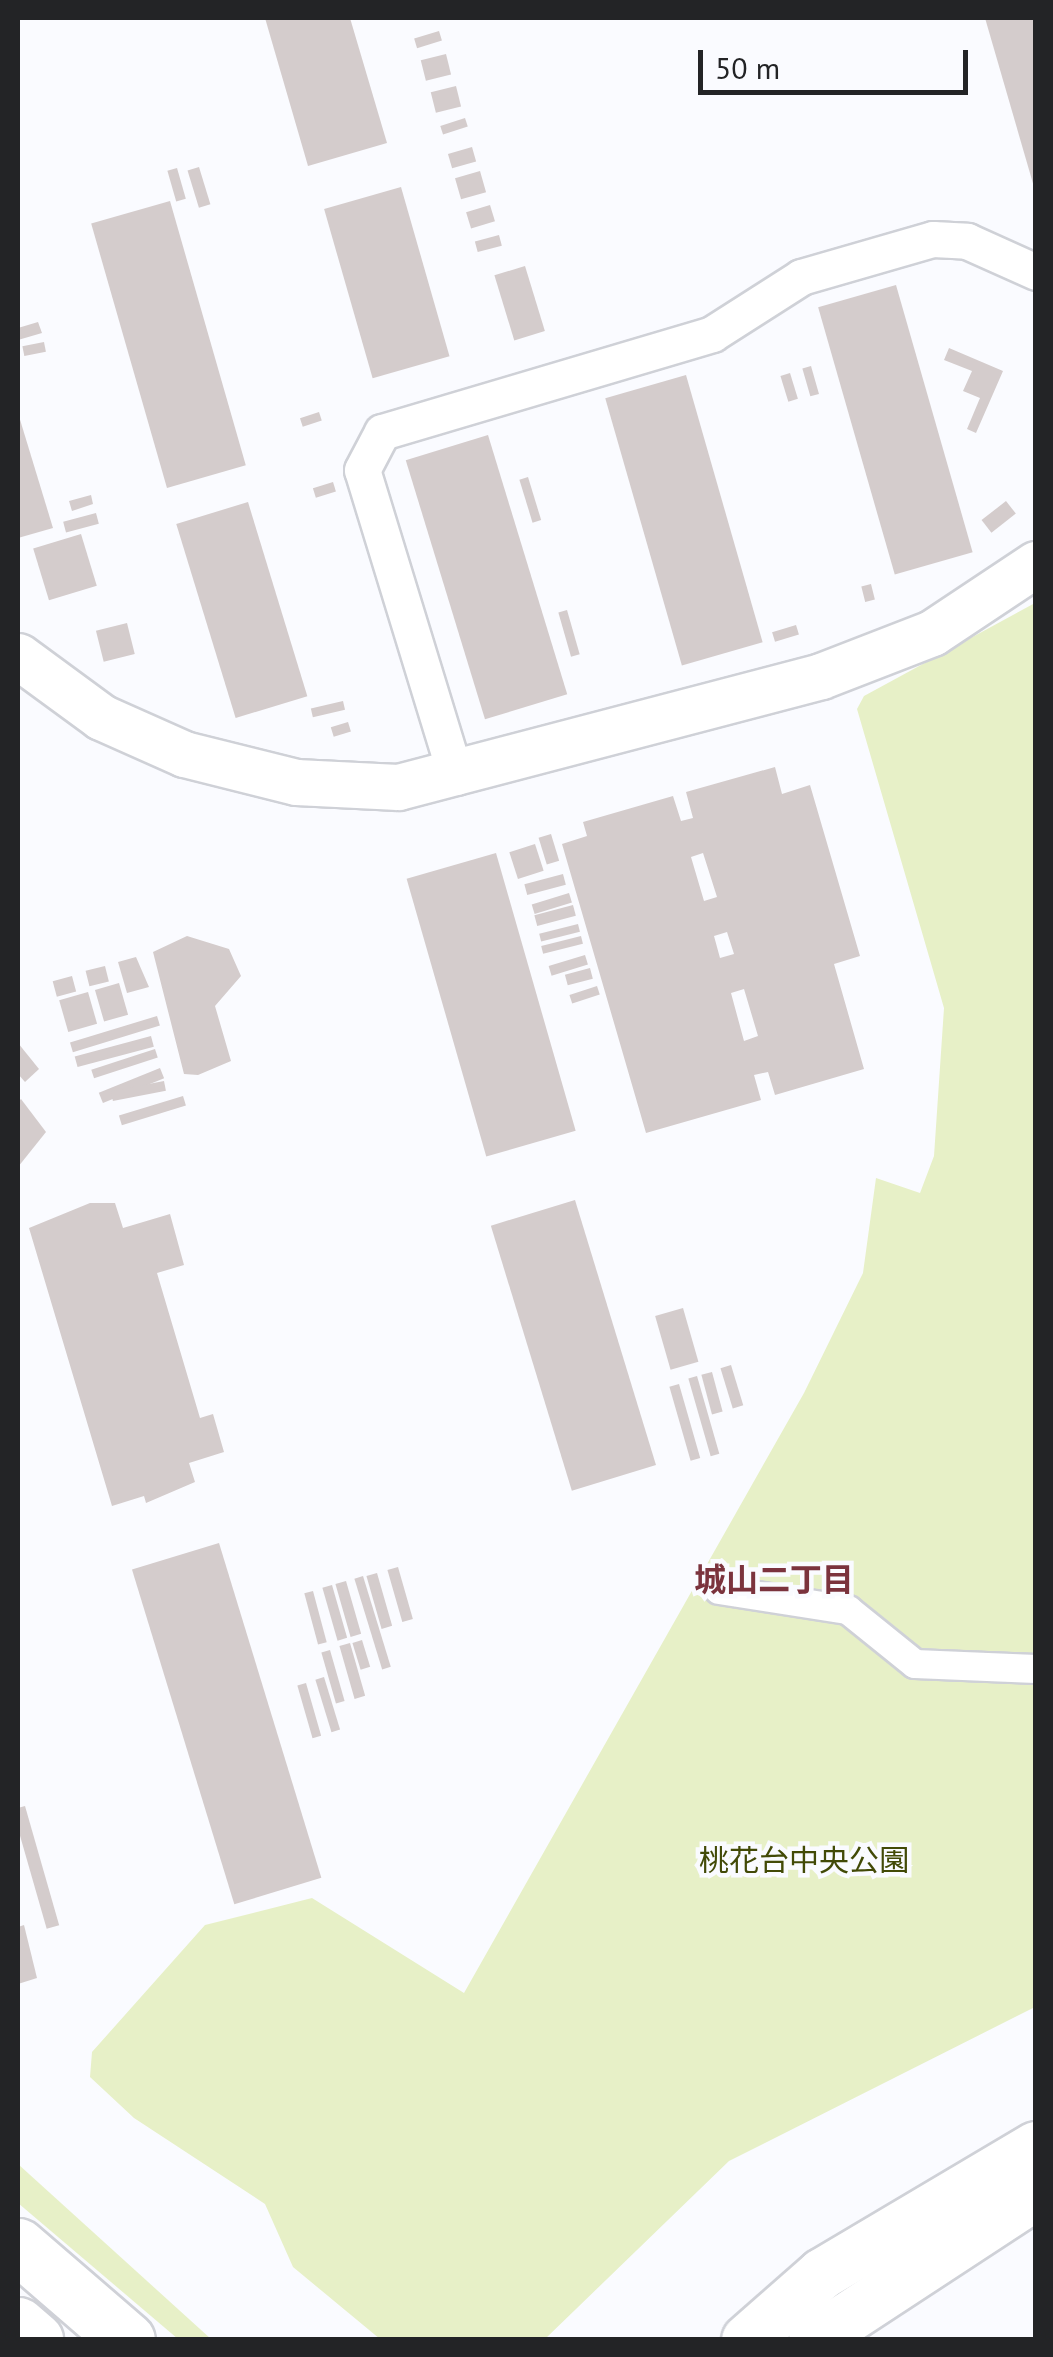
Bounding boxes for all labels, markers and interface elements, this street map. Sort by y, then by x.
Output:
scale bar [703,30,973,92]
text: 50 m [715,48,780,87]
district label: 城山二丁目 [694,1560,854,1598]
park label: 桃花台中央公園 [699,1842,909,1878]

